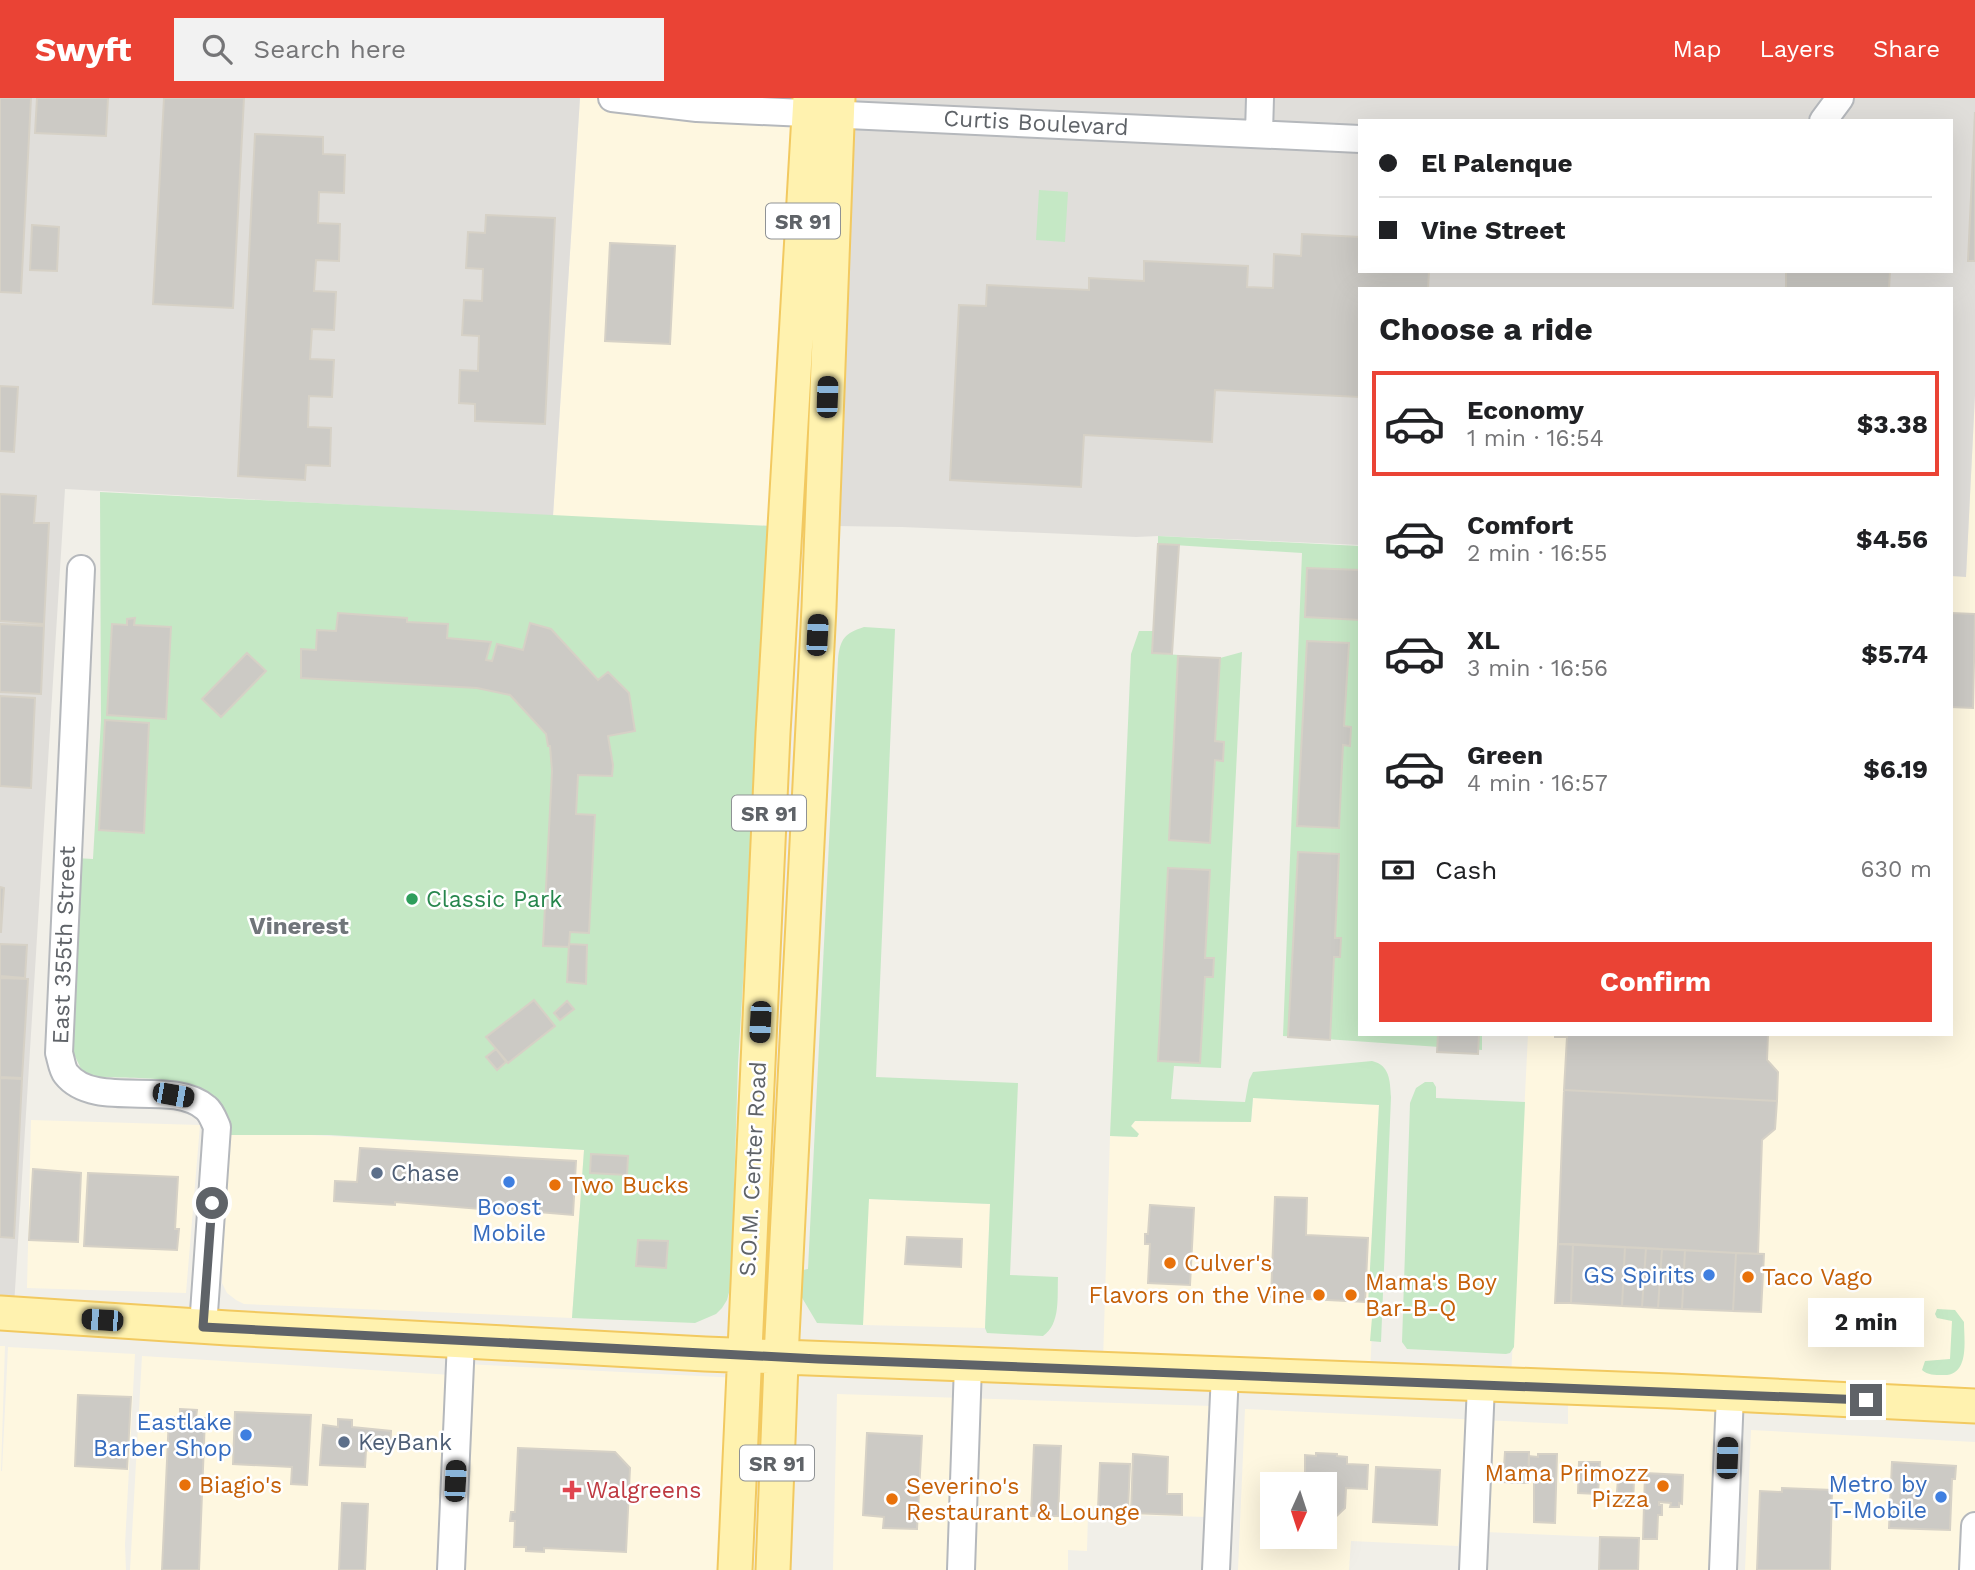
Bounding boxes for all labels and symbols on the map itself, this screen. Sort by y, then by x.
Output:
street label: Curtis Boulevard [943,105,1129,141]
road number: SR 91 [766,204,840,238]
car [816,376,839,418]
car [806,613,829,657]
road number: SR 91 [732,796,806,830]
street label: East 355th Street [47,845,81,1045]
place label: Classic Park [426,886,562,913]
marker: Classic Park [404,891,420,907]
district label: Vinerest [249,912,349,940]
car [749,1000,772,1044]
street label: S.O.M. Center Road [734,1061,772,1277]
car [151,1081,196,1109]
place label: Chase [391,1160,459,1187]
marker: Chase [369,1165,385,1181]
place label: Two Bucks [569,1172,689,1199]
marker: Boost Mobile [501,1174,517,1190]
marker: Two Bucks [547,1177,563,1193]
route start [196,1187,228,1219]
place label: Boost Mobile [472,1194,546,1247]
place label: Culver's [1184,1250,1272,1277]
marker: Culver's [1162,1255,1178,1271]
place label: GS Spirits [1583,1262,1695,1289]
place label: Taco Vago [1762,1264,1873,1291]
marker: GS Spirits [1701,1267,1717,1283]
place label: Mama's Boy Bar-B-Q [1365,1269,1497,1322]
marker: Taco Vago [1740,1269,1756,1285]
place label: Flavors on the Vine [1089,1282,1305,1309]
marker: Flavors on the Vine [1311,1287,1327,1303]
marker: Mama's Boy Bar-B-Q [1343,1287,1359,1303]
callout: 2 min [1808,1298,1924,1348]
car [81,1308,124,1332]
route end [1850,1384,1882,1416]
place label: Eastlake Barber Shop [93,1409,232,1462]
marker: Eastlake Barber Shop [238,1427,254,1443]
place label: KeyBank [358,1429,452,1456]
marker: KeyBank [336,1434,352,1450]
car [1716,1437,1739,1479]
road number: SR 91 [740,1446,814,1480]
car [444,1459,467,1503]
place label: Mama Primozz Pizza [1485,1460,1649,1513]
place label: Metro by T-Mobile [1828,1471,1927,1524]
place label: Biagio's [199,1472,282,1499]
north arrow [1260,1472,1337,1549]
place label: Severino's Restaurant & Lounge [906,1473,1140,1526]
marker: Biagio's [177,1477,193,1493]
place label: Walgreens [586,1477,701,1504]
marker: Mama Primozz Pizza [1655,1478,1671,1494]
marker: Walgreens [564,1482,580,1498]
marker: Metro by T-Mobile [1933,1489,1949,1505]
marker: Severino's Restaurant & Lounge [884,1491,900,1507]

